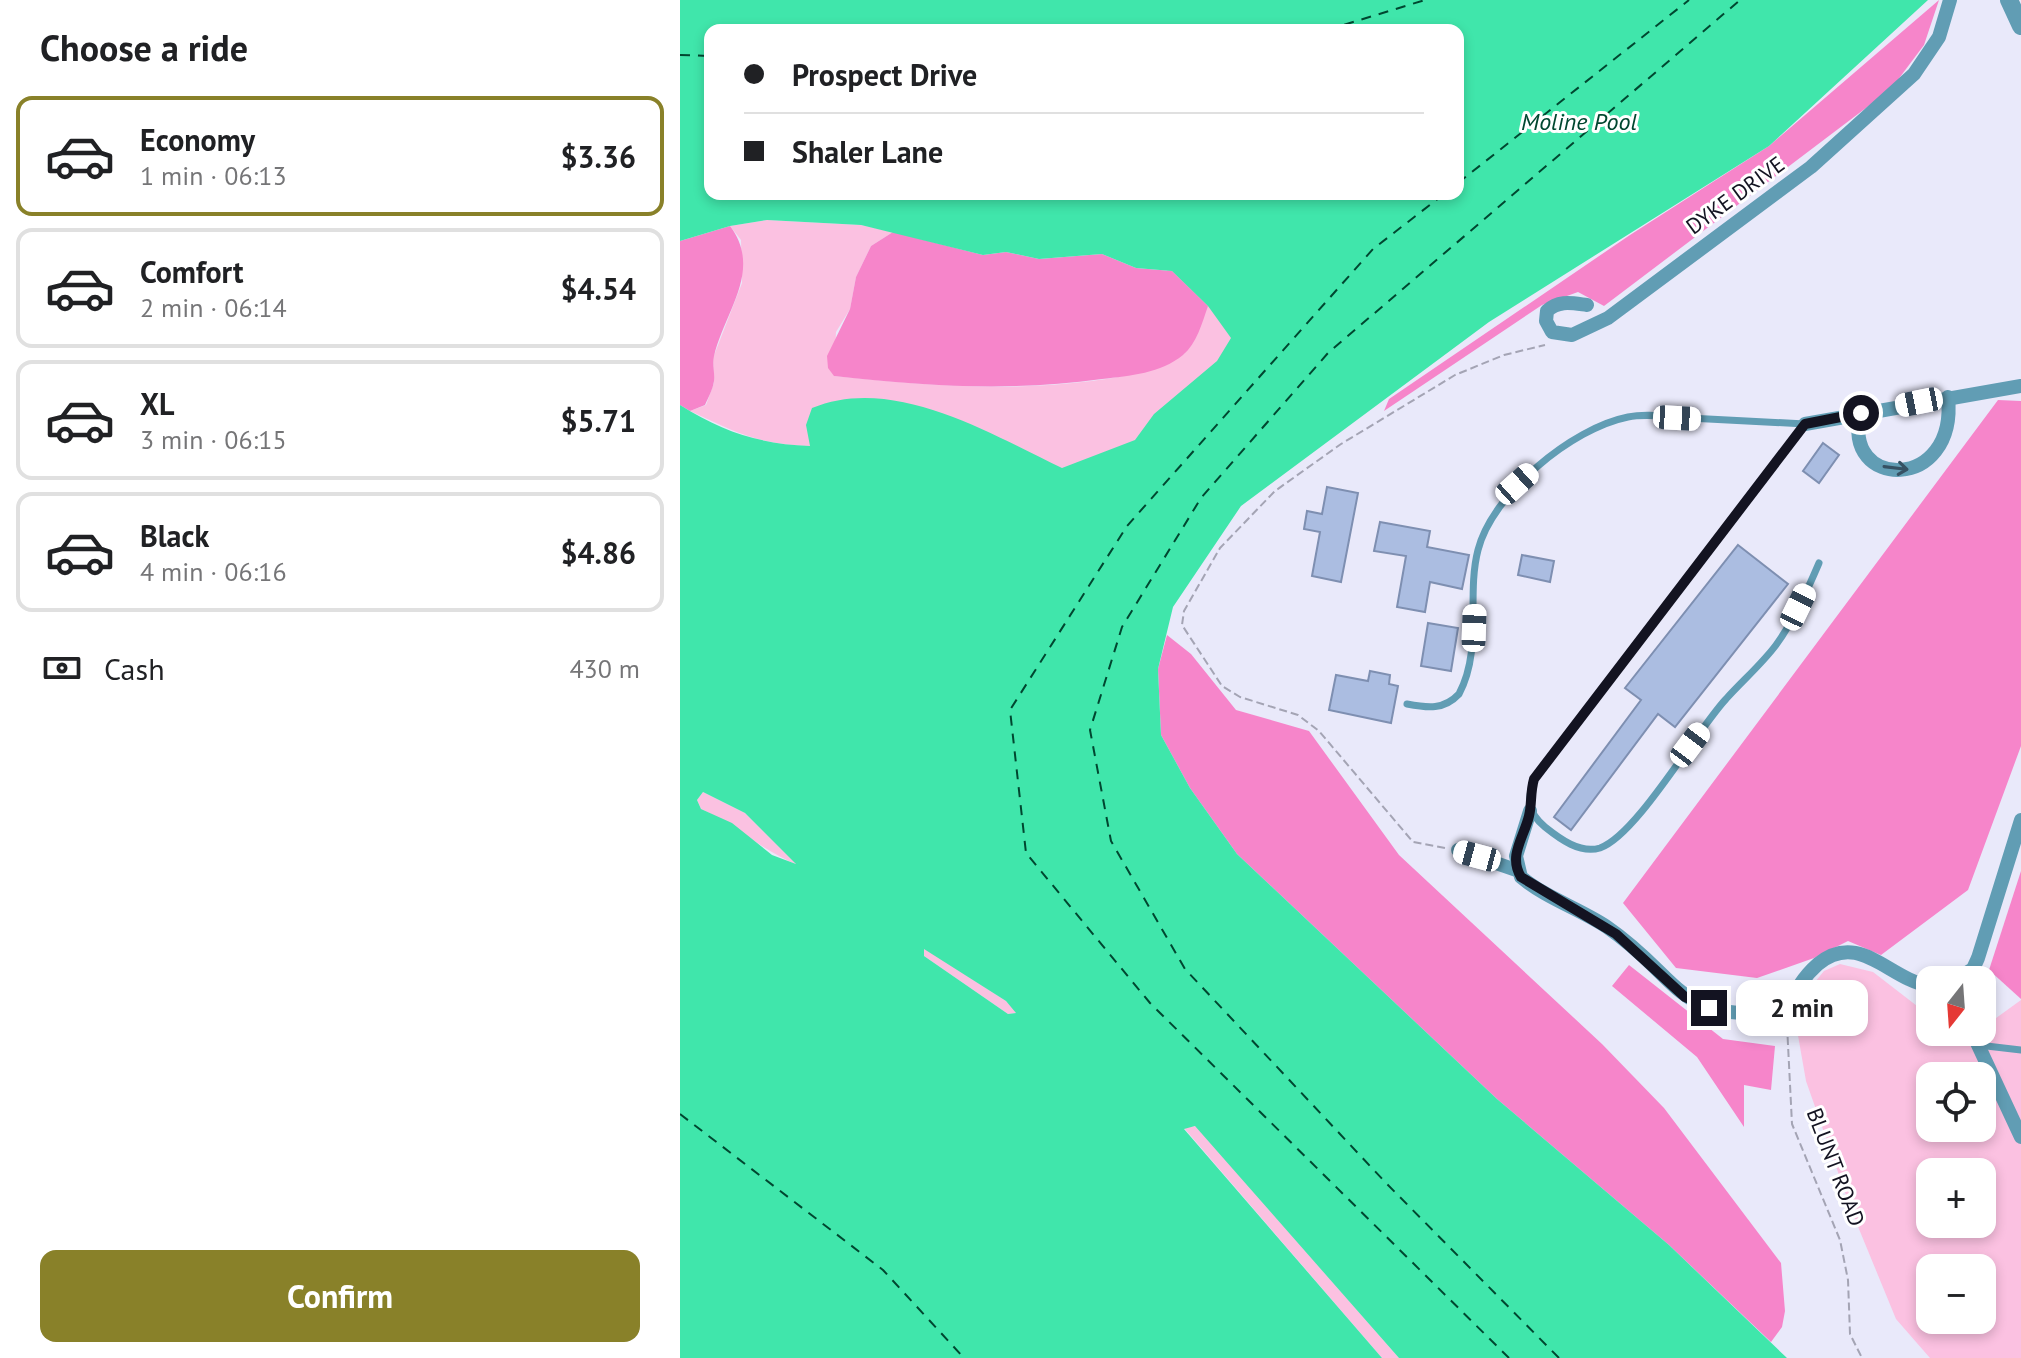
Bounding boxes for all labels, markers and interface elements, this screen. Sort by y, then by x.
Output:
text: Choose a ride [40,24,248,71]
text: Prospect Drive [792,55,977,94]
water label: Moline Pool [1521,106,1637,137]
icon: car [44,120,116,192]
text: Economy [140,120,255,159]
text: Shaler Lane [792,132,943,171]
text: $3.36 [561,137,636,176]
street label: DYKE DRIVE [1680,150,1790,240]
text: 1 min · 06:13 [140,159,287,192]
icon: car [44,252,116,324]
text: Comfort [140,252,243,291]
text: $4.54 [561,269,636,308]
text: 2 min · 06:14 [140,291,287,324]
icon: car [44,384,116,456]
text: XL [140,384,174,423]
car [1893,386,1945,418]
route start [1843,395,1879,431]
text: $5.71 [561,401,636,440]
car [1652,405,1702,431]
text: 3 min · 06:15 [140,423,287,456]
car [1491,459,1543,509]
one-way arrow [1882,460,1908,475]
icon: car [44,516,116,588]
text: Black [140,516,209,555]
text: $4.86 [561,533,636,572]
text: 4 min · 06:16 [140,555,287,588]
car [1777,580,1819,634]
car [1461,604,1487,652]
icon: cash [40,646,84,690]
text: Cash [104,649,165,688]
text: 430 m [569,652,640,685]
car [1666,719,1714,771]
car [1451,838,1503,874]
north arrow [1916,966,1996,1046]
map controls [1916,966,1996,1334]
callout: 2 min [1737,980,1869,1036]
route end [1691,990,1727,1026]
text: 2 min [1770,991,1834,1024]
button: locate [1916,1062,1996,1142]
street label: BLUNT ROAD [1801,1104,1871,1230]
button: + [1916,1158,1996,1238]
button: Confirm [40,1250,640,1342]
button: − [1916,1254,1996,1334]

